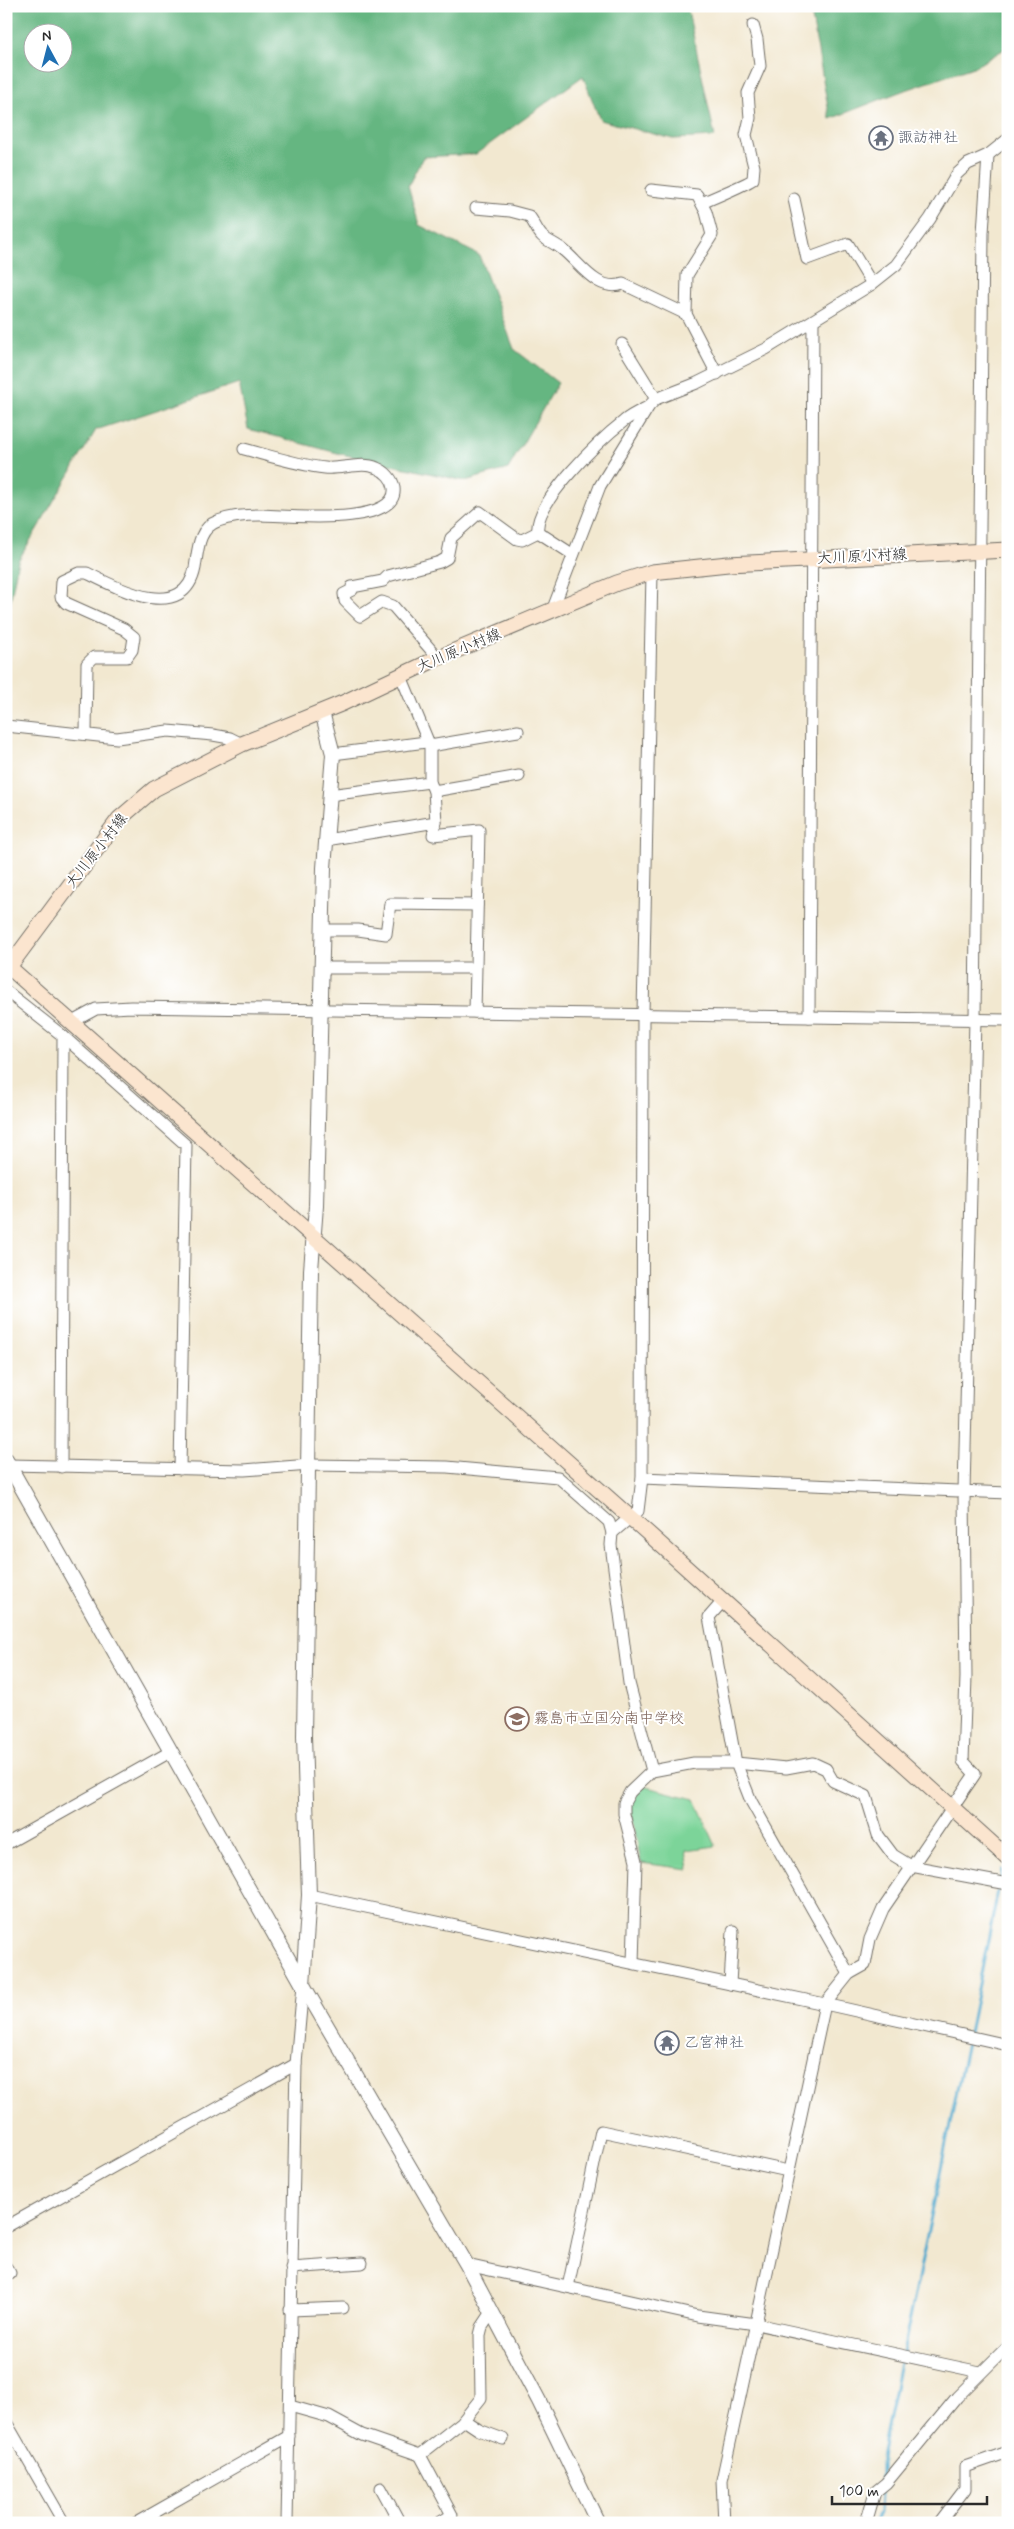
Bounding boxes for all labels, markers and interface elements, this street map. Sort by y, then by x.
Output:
north arrow [22,22,72,72]
text: N [41,27,52,46]
temple icon: 諏訪神社 [868,125,894,151]
place label: 諏訪神社 [898,128,958,148]
street label: 大川原小村線 [817,545,907,569]
street label: 大川原小村線 [414,624,504,678]
street label: 大川原小村線 [61,809,133,893]
school or university icon: 霧島市立国分南中学校 [504,1706,530,1732]
place label: 霧島市立国分南中学校 [534,1709,684,1729]
temple icon: 乙宮神社 [654,2030,680,2056]
place label: 乙宮神社 [684,2033,744,2053]
scale bar [832,2474,986,2506]
text: 100 m [839,2482,879,2502]

